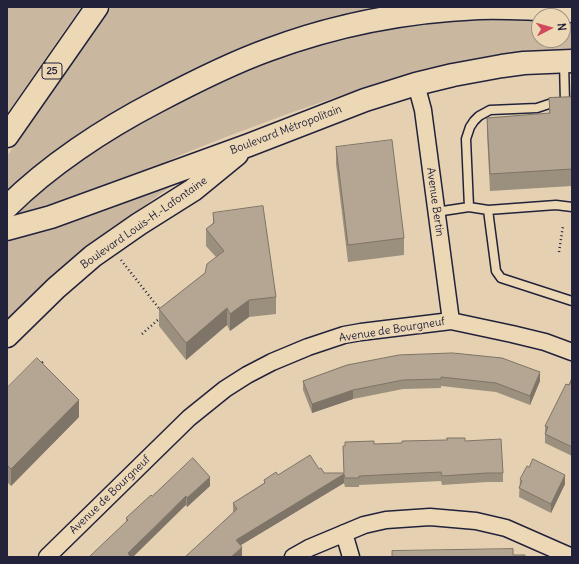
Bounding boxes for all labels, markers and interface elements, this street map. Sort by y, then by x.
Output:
north arrow [531,8,571,48]
text: N [555,22,569,31]
road number: 25 [42,63,62,79]
street label: Boulevard Métropolitain [228,103,344,157]
street label: Avenue Bertin [424,167,446,237]
street label: Boulevard Louis-H.-Lafontaine [78,174,210,272]
street label: Avenue de Bourgneuf [338,315,446,345]
street label: Avenue de Bourgneuf [67,453,153,537]

